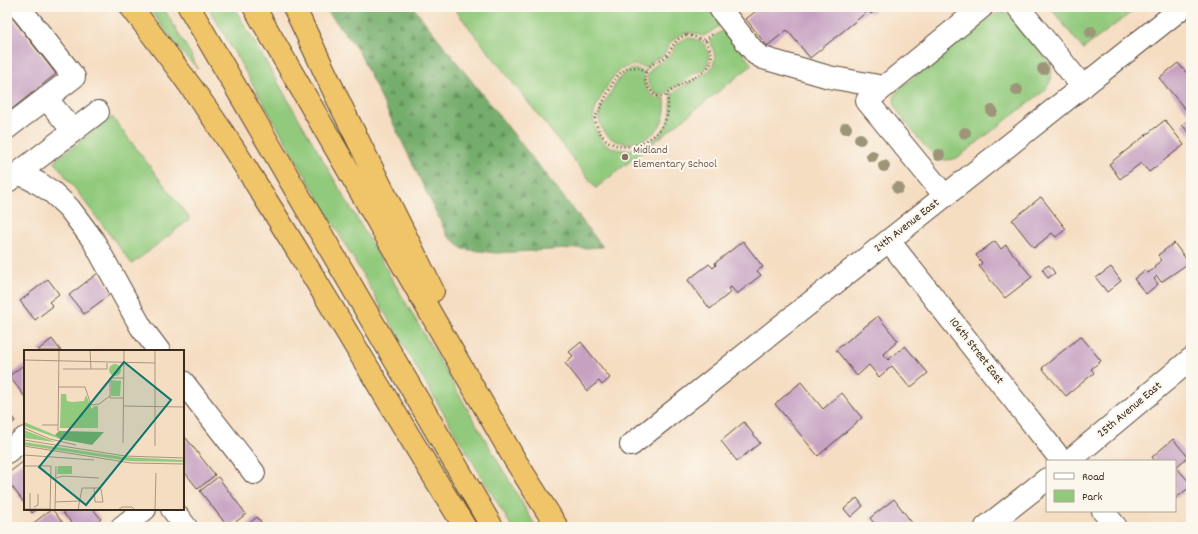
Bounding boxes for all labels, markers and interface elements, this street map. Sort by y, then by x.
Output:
place label: Midland Elementary School [633,142,717,173]
marker: Midland Elementary School [620,152,630,162]
street label: 24th Avenue East [871,195,944,257]
street label: 106th Street East [945,314,1008,388]
inset map [24,350,184,510]
street label: 25th Avenue East [1094,378,1166,442]
legend [1046,460,1176,512]
text: Road [1082,469,1104,486]
text: Park [1082,489,1103,506]

